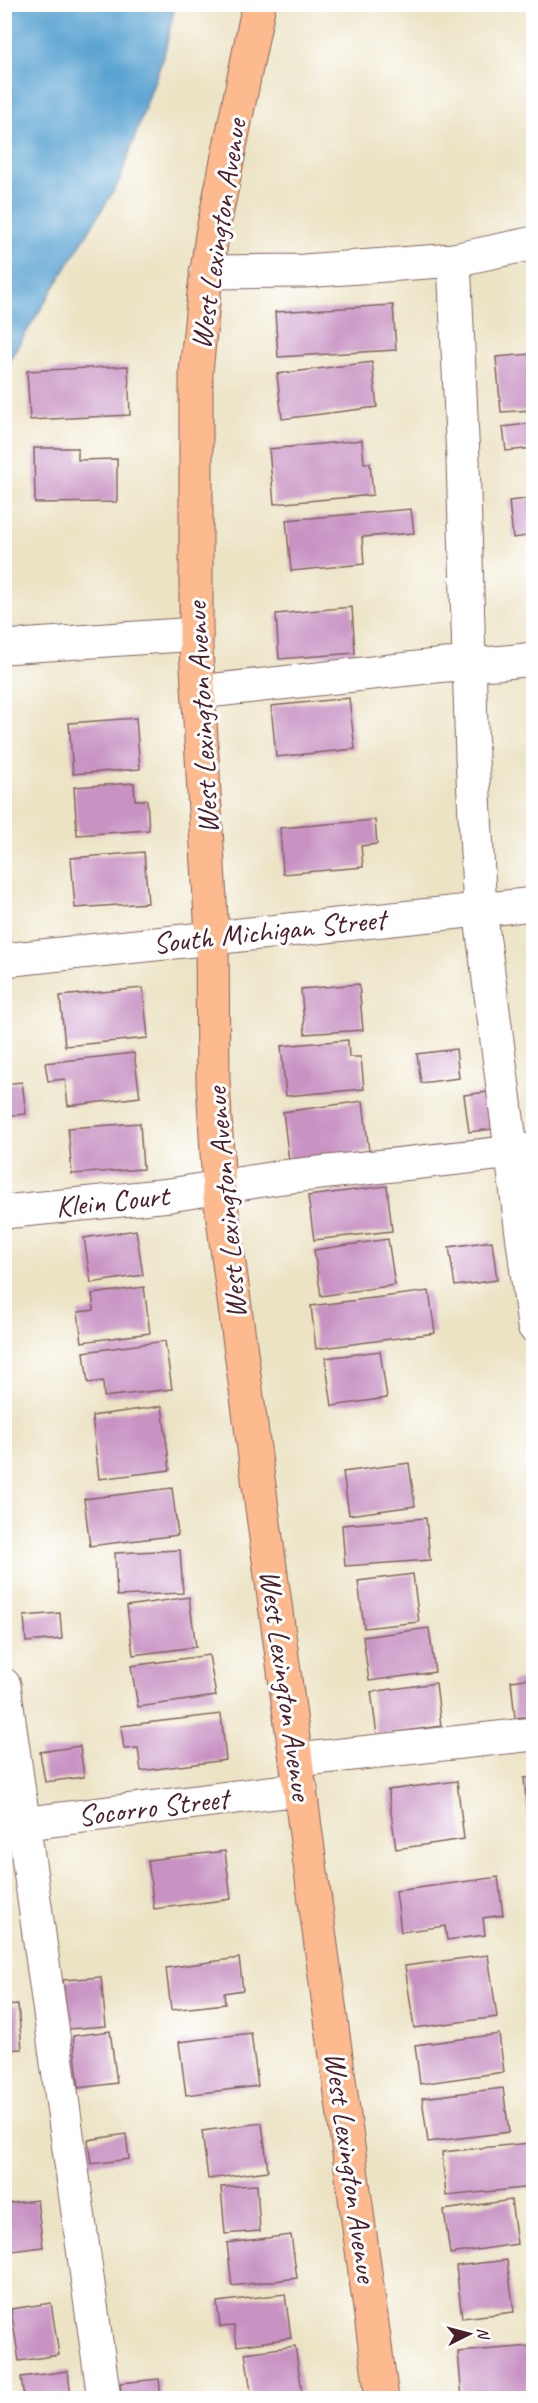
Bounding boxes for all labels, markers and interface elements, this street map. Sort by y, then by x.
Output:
street label: West Lexington Avenue [181,114,255,352]
street label: West Lexington Avenue [177,599,227,835]
street label: South Michigan Street [151,899,391,962]
street label: West Lexington Avenue [197,1084,255,1320]
street label: Klein Court [54,1176,173,1226]
street label: West Lexington Avenue [251,1567,321,1805]
street label: Socorro Street [76,1778,234,1835]
street label: West Lexington Avenue [316,2049,386,2287]
north arrow [439,2304,499,2364]
text: N [472,2327,494,2342]

